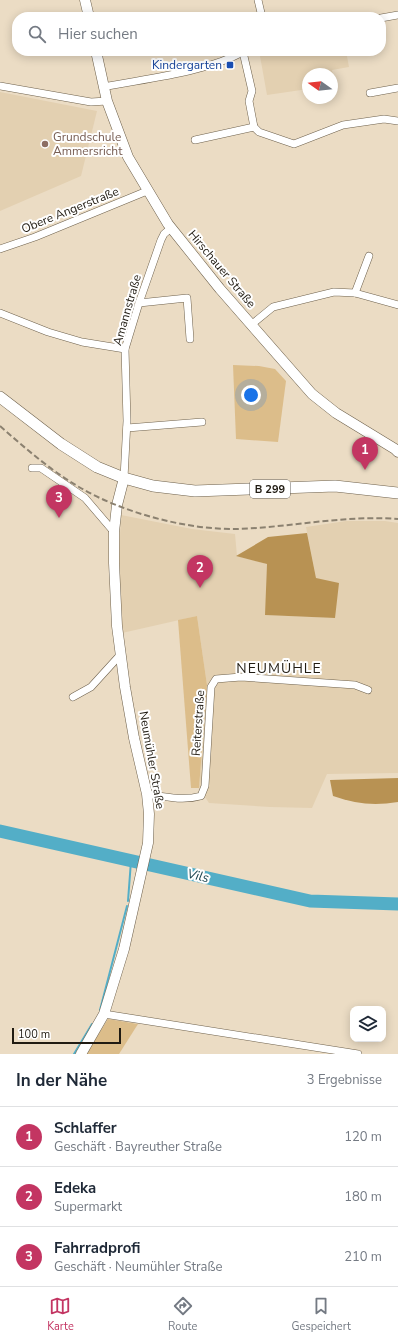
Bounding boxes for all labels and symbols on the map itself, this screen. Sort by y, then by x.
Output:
place label: Kindergarten [152,57,222,73]
marker: Kindergarten [225,60,235,70]
north arrow [302,68,338,104]
place label: Grundschule Ammersricht [53,129,123,159]
marker: Grundschule Ammersricht [40,139,50,149]
street label: Obere Angerstraße [19,183,121,237]
street label: Hirschauer Straße [185,227,259,311]
street label: Amannstraße [109,273,145,347]
your location [241,385,261,405]
pin: 1 [352,437,378,470]
road number: B 299 [250,480,290,498]
pin: 3 [46,485,72,518]
pin: 2 [187,555,213,588]
district label: NEUMÜHLE [236,659,322,678]
street label: Reiterstraße [188,689,208,757]
street label: Neumühler Straße [136,710,168,810]
water label: Vils [185,865,211,887]
scale bar [12,1026,121,1045]

